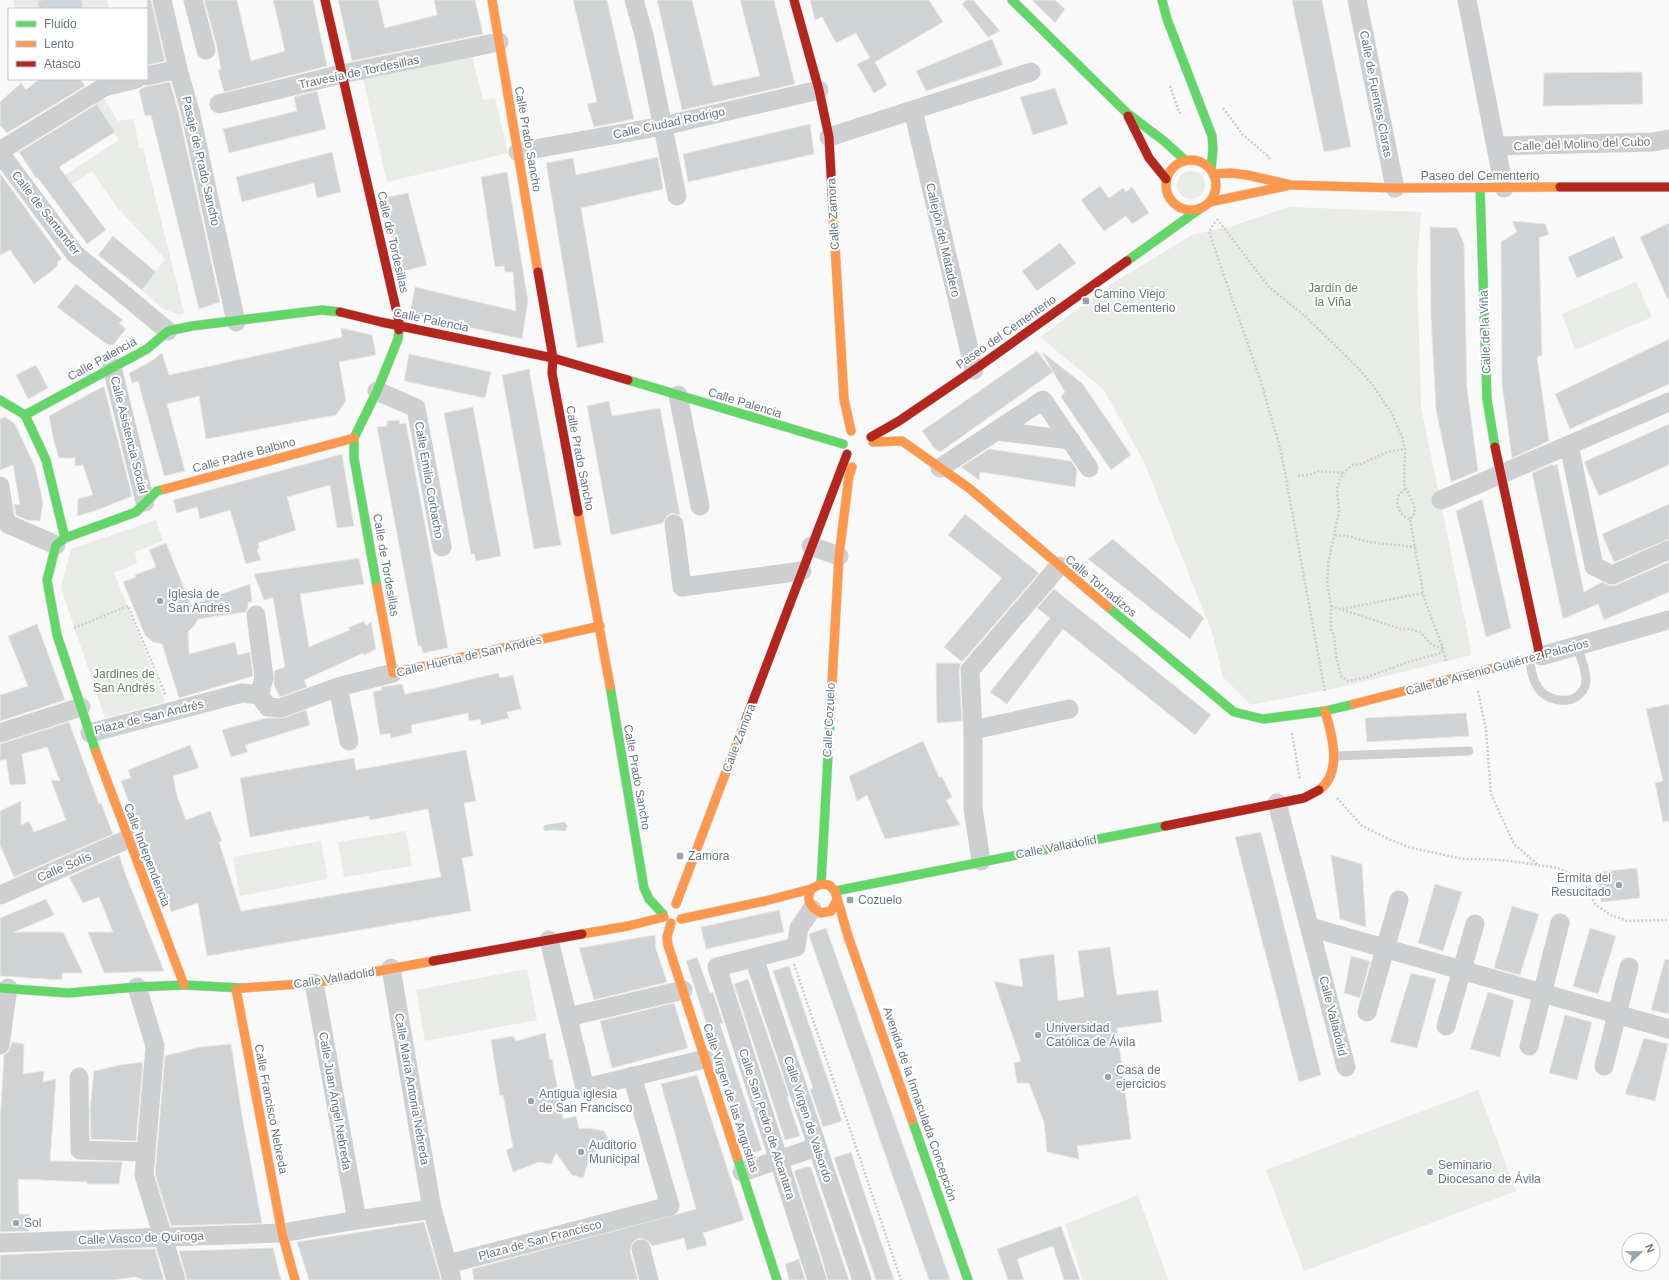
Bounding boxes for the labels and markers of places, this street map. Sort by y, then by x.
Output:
place label: Camino Viejo del Cementerio [1094,287,1176,315]
marker: Camino Viejo del Cementerio [1081,296,1091,306]
place label: Iglesia de San Andrés [168,587,230,615]
marker: Iglesia de San Andrés [155,596,165,606]
place label: Zamora [688,849,730,863]
marker: Zamora [675,851,685,861]
place label: Ermita del Resucitado [1551,871,1611,899]
marker: Ermita del Resucitado [1614,880,1624,890]
place label: Cozuelo [858,893,902,907]
marker: Cozuelo [845,895,855,905]
place label: Universidad Católica de Ávila [1046,1021,1136,1049]
marker: Universidad Católica de Ávila [1033,1030,1043,1040]
place label: Casa de ejercicios [1116,1063,1166,1091]
marker: Casa de ejercicios [1103,1072,1113,1082]
place label: Antigua iglesia de San Francisco [539,1087,633,1115]
marker: Antigua iglesia de San Francisco [526,1096,536,1106]
place label: Auditorio Municipal [589,1138,640,1166]
marker: Auditorio Municipal [576,1147,586,1157]
place label: Seminario Diocesano de Ávila [1438,1158,1541,1186]
marker: Seminario Diocesano de Ávila [1425,1167,1435,1177]
place label: Sol [24,1216,41,1230]
marker: Sol [11,1218,21,1228]

